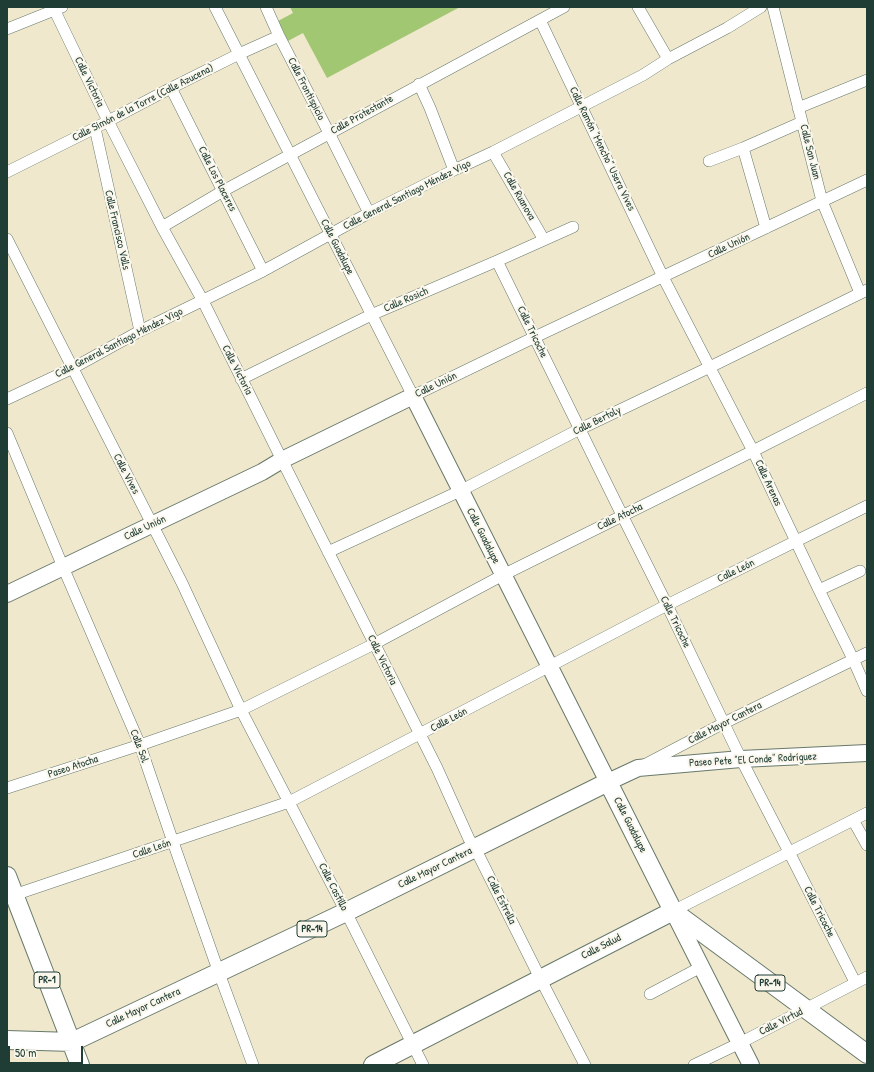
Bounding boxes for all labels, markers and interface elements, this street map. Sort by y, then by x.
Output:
street label: Calle Victoria [71,55,107,109]
street label: Calle Frontispicio [285,55,327,123]
street label: Calle Simón de la Torre (Calle Azucena) [70,62,216,144]
street label: Calle Ramón "Moncho" Usera Vives [566,85,638,213]
street label: Calle Protestante [328,92,396,138]
street label: Calle San Juan [797,123,823,181]
street label: Calle Los Placeres [195,144,239,214]
street label: Calle General Santiago Méndez Vigo [341,157,473,233]
street label: Calle Ruanova [500,169,538,223]
street label: Calle Francisco Valls [101,189,133,271]
street label: Calle Guadalupe [317,217,357,277]
street label: Calle Unión [706,231,752,261]
street label: Calle Rosich [382,285,430,315]
street label: Calle Tricoche [514,304,550,360]
street label: Calle General Santiago Méndez Vigo [53,305,185,381]
street label: Calle Victoria [219,343,255,397]
street label: Calle Unión [413,369,459,401]
street label: Calle Bertoly [571,404,623,438]
street label: Calle Vives [110,452,142,496]
street label: Calle Arenas [752,458,784,508]
street label: Calle Atocha [595,500,645,534]
street label: Calle Guadalupe [463,506,503,566]
street label: Calle Unión [122,513,168,543]
street label: Calle León [715,556,757,586]
street label: Calle Tricoche [657,594,693,650]
street label: Calle Victoria [364,633,400,687]
street label: Calle Mayor Cantera [686,699,764,747]
street label: Calle León [428,705,470,735]
street label: Calle Sol [127,728,151,764]
street label: Paseo Pete "El Conde" Rodríguez [689,750,817,770]
street label: Paseo Atocha [46,753,100,781]
street label: Calle Guadalupe [610,795,650,855]
street label: Calle León [131,836,173,862]
street label: Calle Mayor Cantera [396,844,474,892]
street label: Calle Castillo [315,861,351,913]
street label: Calle Estrella [483,874,519,926]
street label: Calle Tricoche [800,884,838,940]
road number: PR-14 [297,921,327,937]
street label: Calle Salud [579,931,623,963]
road number: PR-1 [34,972,60,988]
road number: PR-14 [755,975,785,991]
street label: Calle Mayor Cantera [104,985,182,1031]
street label: Calle Virtud [757,1005,805,1039]
scale bar [10,1038,85,1064]
text: 50 m [15,1044,36,1061]

